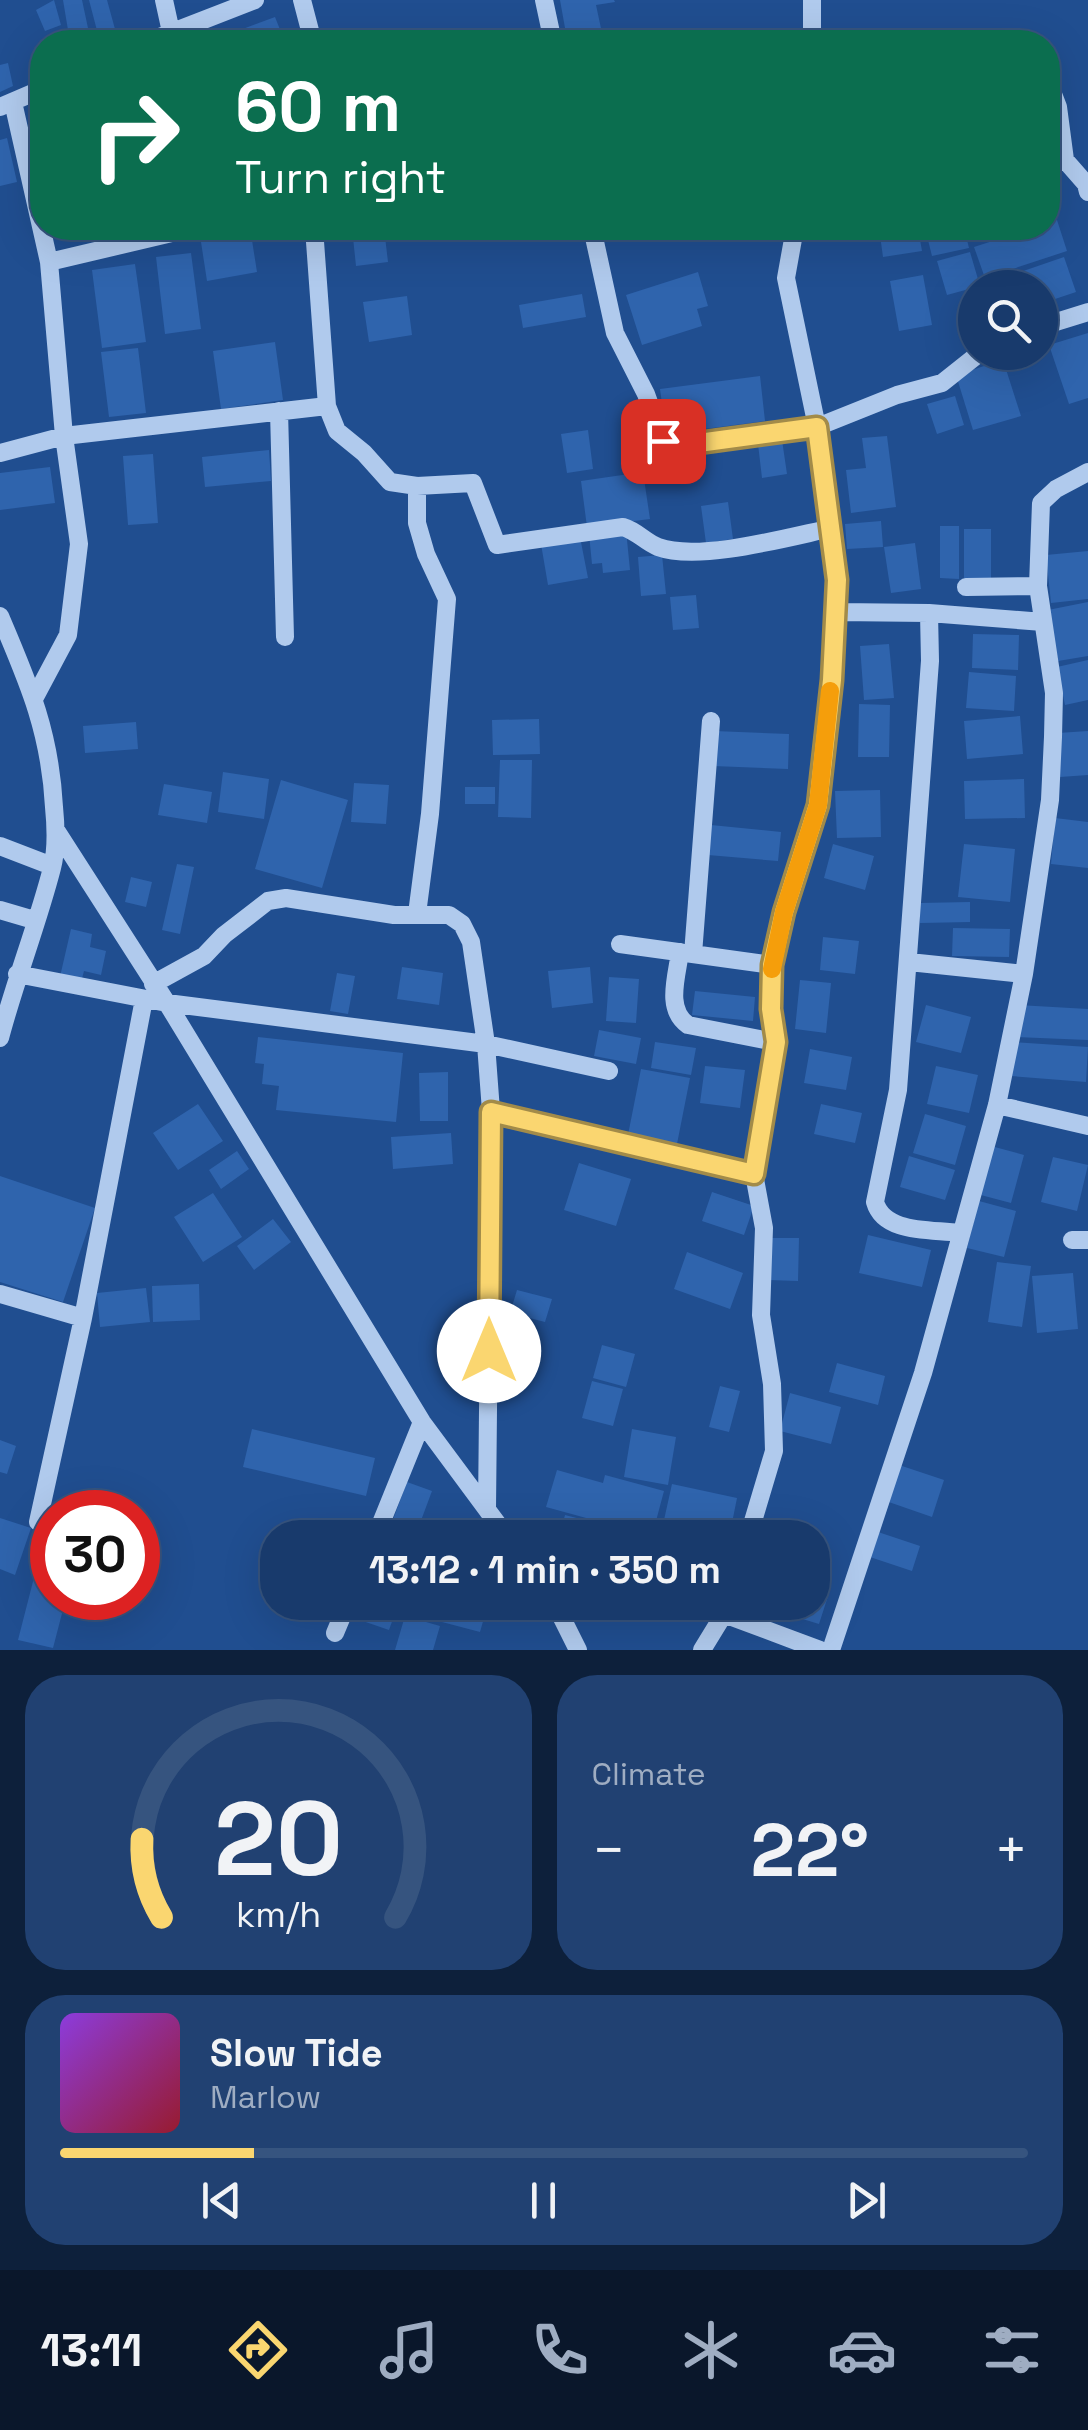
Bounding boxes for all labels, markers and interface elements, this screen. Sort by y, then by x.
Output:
text: 60 m [235,62,401,151]
icon: right [70,70,200,200]
text: Turn right [235,149,446,206]
map controls [958,270,1058,370]
button: search [958,270,1058,370]
pin [621,399,706,484]
icon: arrive [636,414,691,469]
position arrow [437,1299,541,1403]
speed limit sign: 30 [30,1490,160,1620]
text: 13:12 · 1 min · 350 m [369,1546,721,1594]
text: Climate [592,1754,706,1794]
text: 20 [214,1773,343,1905]
text: 22° [750,1802,869,1898]
text: − [592,1815,626,1885]
text: + [994,1815,1028,1885]
text: km/h [236,1892,321,1937]
text: Slow Tide [210,2029,383,2077]
text: Marlow [210,2077,321,2117]
icon: previous [194,2173,249,2228]
icon: pause [516,2173,571,2228]
icon: next [839,2173,894,2228]
icon: directions [223,2315,293,2385]
icon: music [374,2315,444,2385]
icon: phone [525,2315,595,2385]
icon: climate [676,2315,746,2385]
icon: car [827,2315,897,2385]
icon: filters [977,2315,1047,2385]
text: 13:11 [40,2322,142,2379]

